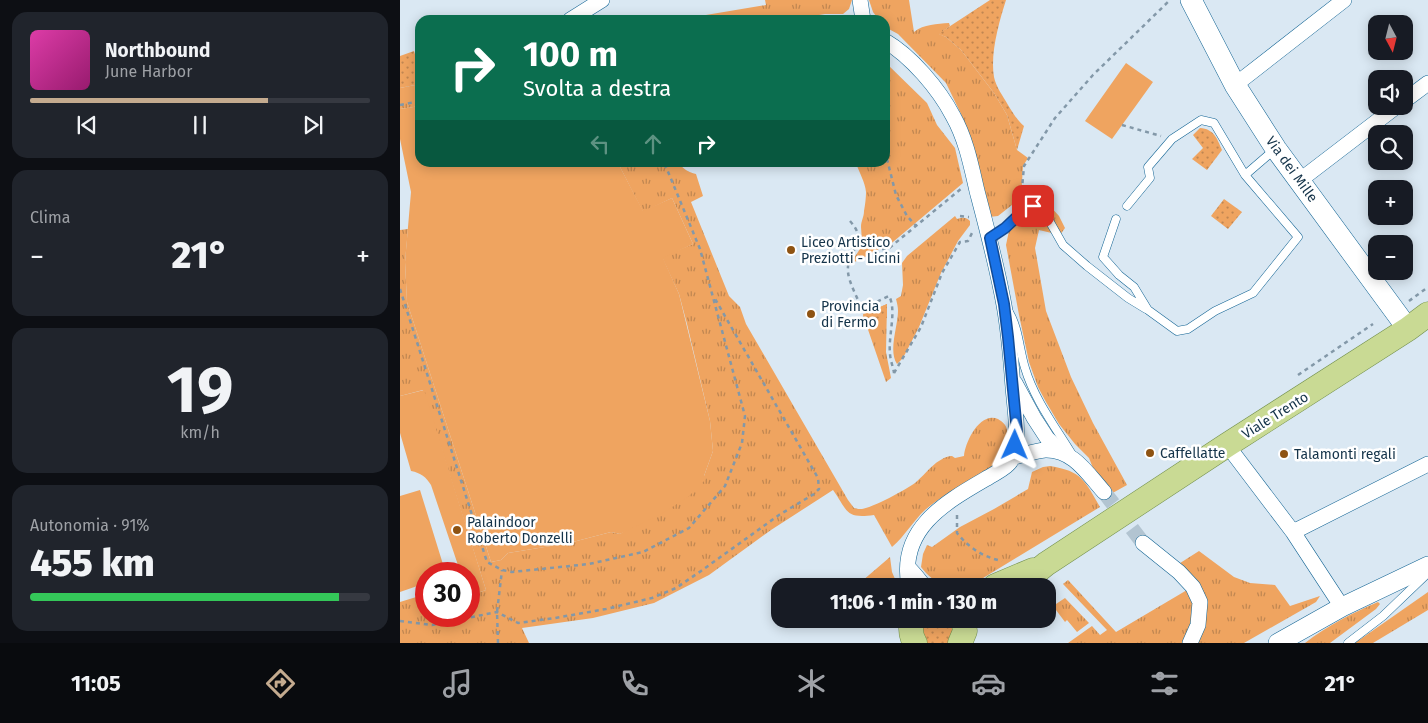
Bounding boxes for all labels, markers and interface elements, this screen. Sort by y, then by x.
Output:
north arrow [1368,15,1412,60]
map controls [1368,15,1413,280]
text: 100 m [523,33,618,75]
icon: right [440,35,505,100]
text: Northbound [105,39,210,62]
text: June Harbor [105,62,192,81]
button: sound [1368,70,1413,115]
text: Svolta a destra [523,75,671,102]
icon: previous [73,111,101,139]
icon: pause [186,111,214,139]
icon: next [299,111,327,139]
button: search [1368,125,1413,170]
icon: left [586,130,614,158]
icon: ahead [639,130,667,158]
icon: right [692,130,720,158]
street label: Via dei Mille [1262,133,1321,206]
button: + [1368,180,1413,225]
pin [1012,185,1054,227]
icon: arrive [1019,192,1047,220]
text: Clima [30,208,70,227]
text: 21° [172,232,228,278]
place label: Liceo Artistico Preziotti - Licini [801,234,900,267]
button: − [1368,235,1413,280]
text: − [30,240,44,273]
text: + [356,240,370,273]
marker: Liceo Artistico Preziotti - Licini [785,244,797,256]
place label: Provincia di Fermo [821,298,879,331]
marker: Provincia di Fermo [805,308,817,320]
text: 19 [167,351,233,429]
street label: Viale Trento [1239,388,1312,443]
position arrow [988,418,1040,470]
text: km/h [180,423,220,442]
place label: Caffellatte [1160,445,1225,462]
place label: Talamonti regali [1294,446,1396,463]
marker: Caffellatte [1144,447,1156,459]
marker: Talamonti regali [1278,448,1290,460]
place label: Palaindoor Roberto Donzelli [467,514,573,547]
text: Autonomia · 91% [30,516,150,535]
marker: Palaindoor Roberto Donzelli [451,524,463,536]
text: 455 km [30,540,155,586]
speed limit sign: 30 [415,562,480,627]
text: 11:06 · 1 min · 130 m [830,591,997,614]
icon: directions [263,666,298,701]
icon: music [440,666,475,701]
icon: phone [617,666,652,701]
icon: climate [794,666,829,701]
icon: car [971,666,1006,701]
icon: filters [1147,666,1182,701]
text: 11:05 [71,670,121,697]
text: 21° [1324,670,1357,697]

